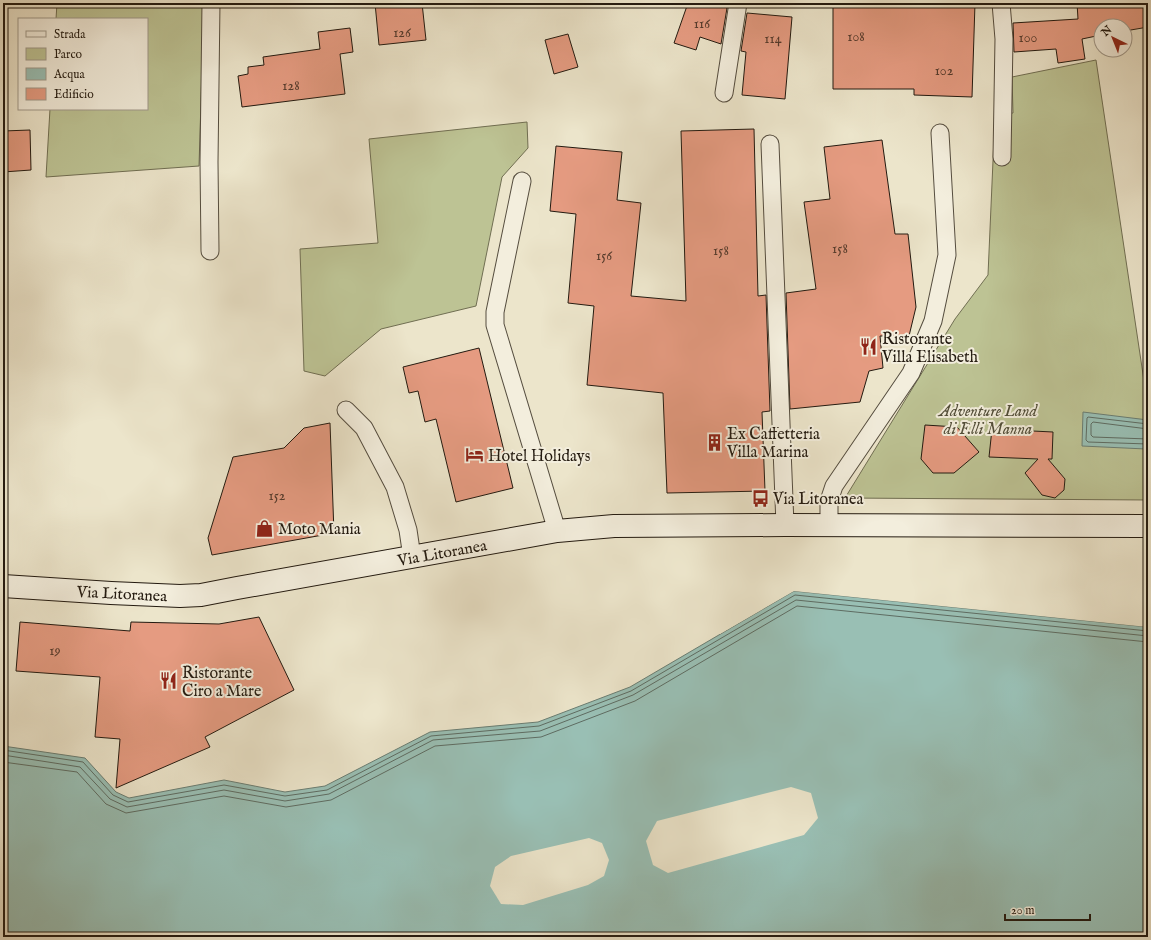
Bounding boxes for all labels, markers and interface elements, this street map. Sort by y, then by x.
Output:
house number: 116 [694,15,711,33]
legend [18,18,148,110]
north arrow [1093,18,1133,58]
text: N [1098,23,1115,40]
house number: 126 [393,24,412,42]
text: Strada [54,27,86,42]
house number: 108 [847,28,865,46]
house number: 100 [1019,29,1038,47]
house number: 114 [764,30,782,48]
text: Parco [54,47,83,62]
house number: 102 [935,62,954,80]
text: Acqua [53,67,85,83]
house number: 128 [282,77,300,95]
text: Edificio [54,87,94,102]
house number: 158 [832,240,848,258]
house number: 158 [713,242,729,260]
house number: 156 [596,247,613,265]
place label: Ristorante Villa Elisabeth [881,330,979,368]
restaurant icon: Ristorante Villa Elisabeth [859,337,879,357]
park label: Adventure Land di F.lli Manna [937,402,1039,440]
place label: Ex Caffetteria Villa Marina [726,425,820,463]
building icon: Ex Caffetteria Villa Marina [704,432,724,452]
hotel icon: Hotel Holidays [465,445,485,465]
place label: Hotel Holidays [488,447,591,467]
house number: 152 [269,487,286,505]
bus stop icon: Via Litoranea [750,488,770,508]
place label: Via Litoranea [772,490,863,510]
shop icon: Moto Mania [255,518,275,538]
place label: Moto Mania [278,520,361,540]
street label: Via Litoranea [395,536,489,572]
street label: Via Litoranea [75,583,168,607]
house number: 19 [49,642,61,660]
place label: Ristorante Ciro a Mare [182,664,261,702]
restaurant icon: Ristorante Ciro a Mare [159,671,179,691]
scale bar [1005,896,1090,922]
text: 20 m [1011,903,1034,918]

